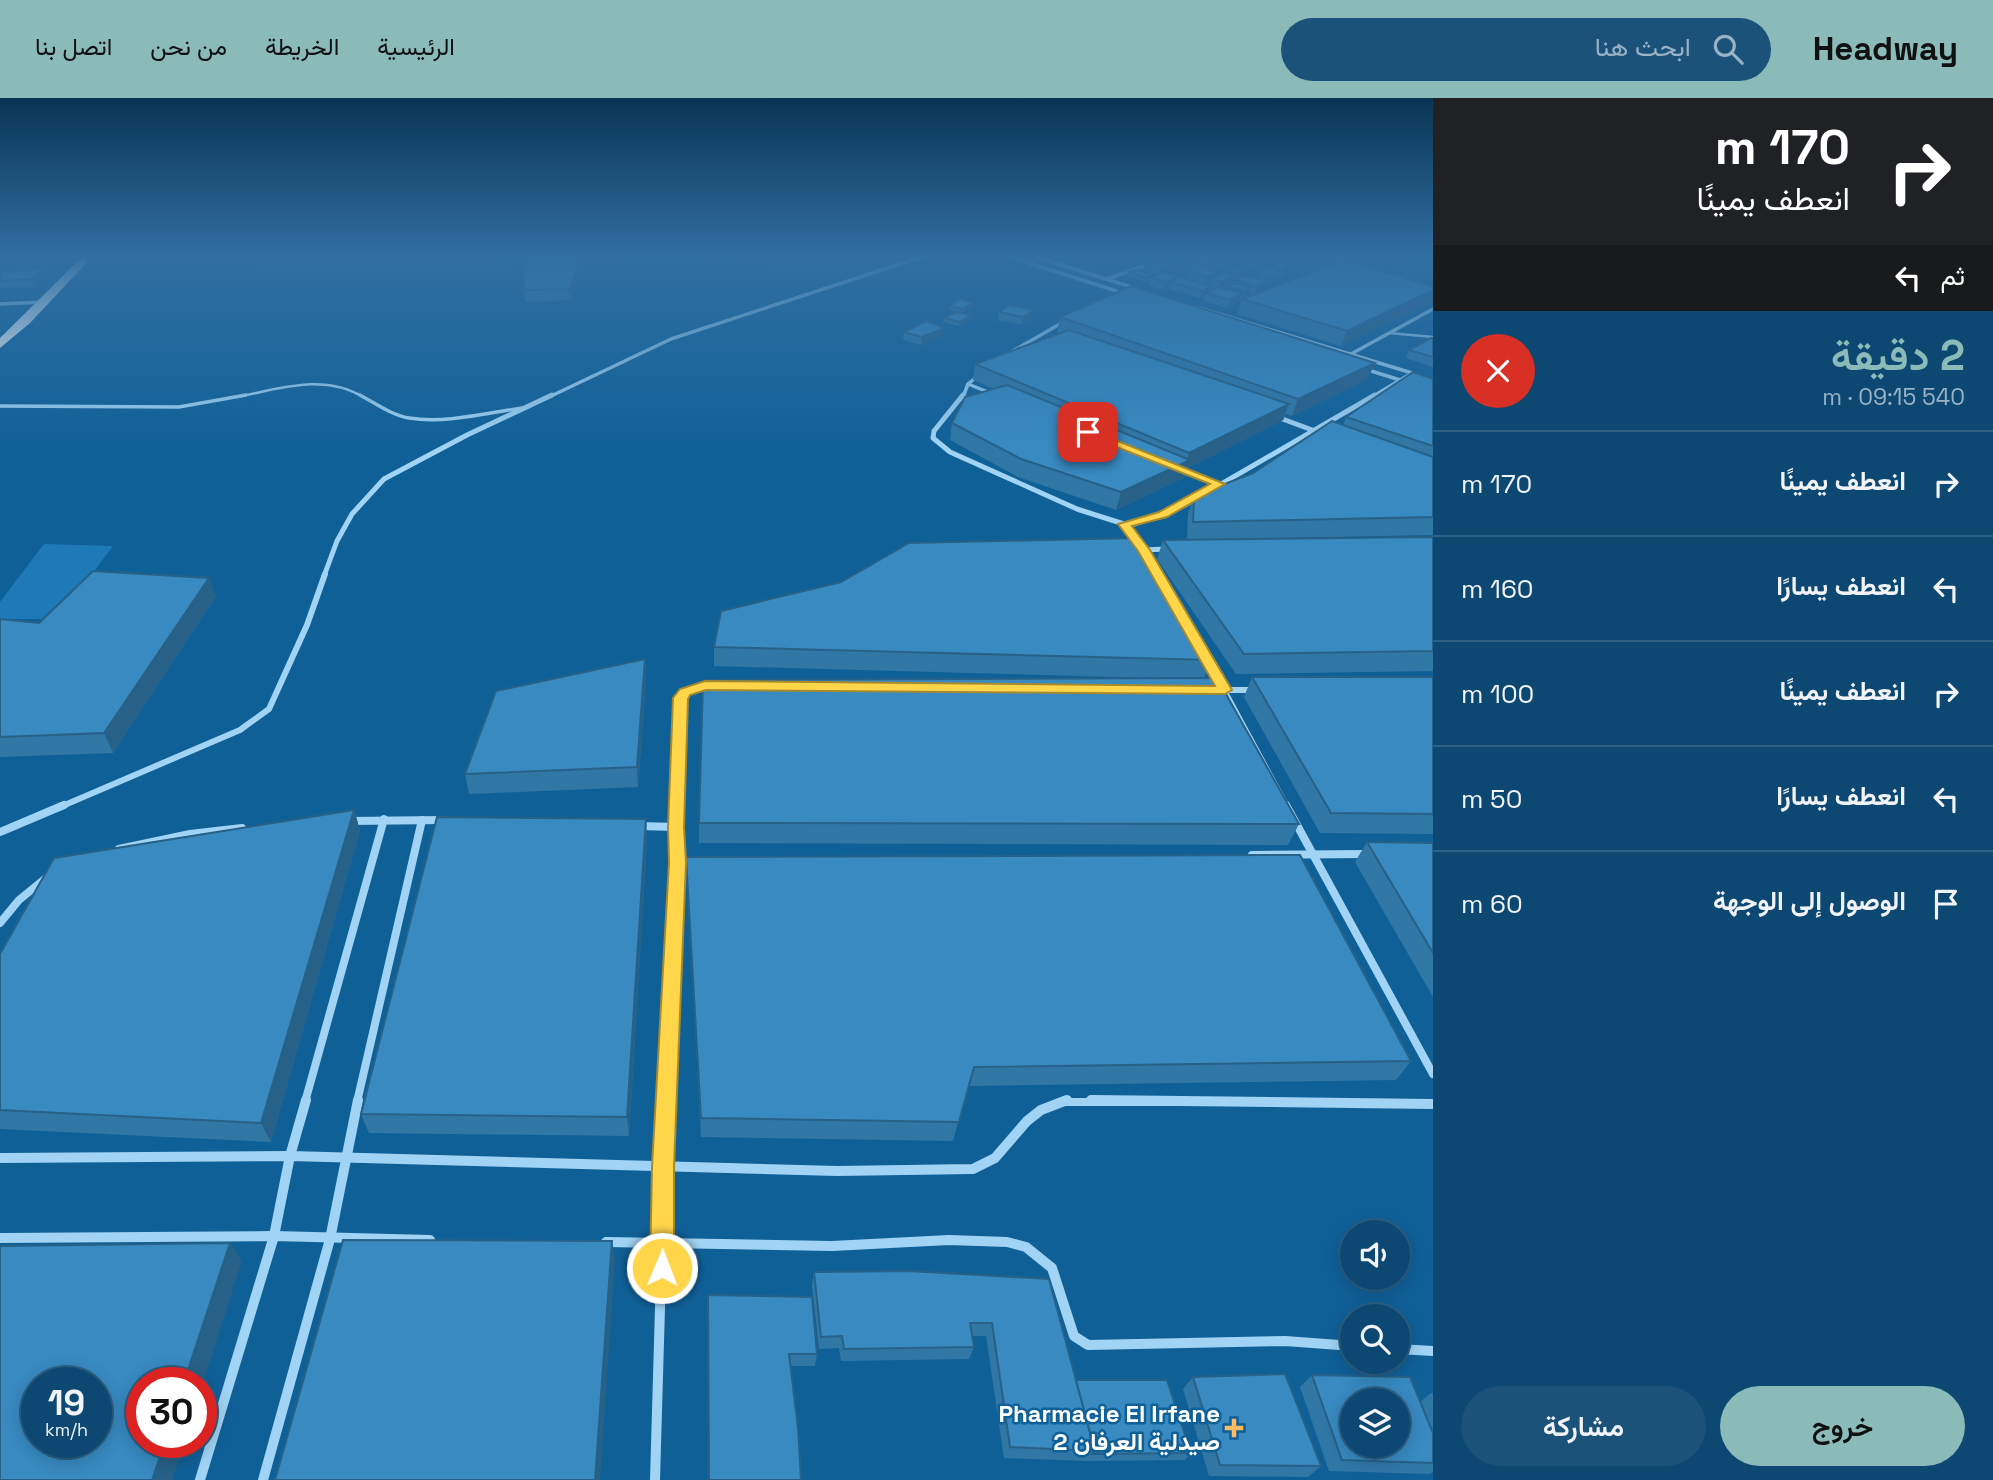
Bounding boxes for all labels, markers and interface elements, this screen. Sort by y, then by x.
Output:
search box [1281,18,1771,81]
text: Headway [1813,28,1958,70]
text: ابحث هنا [1595,30,1691,64]
icon: search [1709,30,1747,68]
text: اتصل بنا [35,31,112,62]
text: من نحن [150,31,227,62]
text: الخريطة [265,31,339,62]
text: الرئيسية [377,31,455,62]
text: 170 m [1715,116,1850,178]
icon: right [1874,126,1965,217]
text: انعطف يمينًا [1697,179,1850,219]
icon: left [1889,259,1927,297]
text: ثم [1941,259,1965,293]
text: 2 دقيقة [1831,329,1965,382]
button: close [1461,334,1535,408]
text: 540 m · 09:15 [1822,382,1965,412]
pin [1058,402,1118,462]
icon: arrive [1069,413,1107,451]
text: انعطف يمينًا [1780,464,1906,498]
icon: right [1927,465,1965,503]
text: 170 m [1461,467,1532,501]
text: انعطف يسارًا [1776,569,1906,603]
icon: left [1927,570,1965,608]
text: 160 m [1461,572,1534,606]
text: انعطف يمينًا [1780,674,1906,708]
icon: right [1927,675,1965,713]
text: 100 m [1461,677,1534,711]
text: انعطف يسارًا [1776,779,1906,813]
icon: left [1927,780,1965,818]
text: 50 m [1461,782,1522,816]
text: الوصول إلى الوجهة [1713,884,1906,918]
icon: arrive [1927,885,1965,923]
text: 60 m [1461,887,1523,921]
map controls [1340,1220,1410,1458]
button: sound [1340,1220,1410,1290]
position arrow [625,1231,699,1305]
button: search [1340,1304,1410,1374]
speed limit sign: 30 [126,1367,217,1458]
text: 19 [48,1381,85,1425]
button: مشاركة [1461,1386,1706,1466]
button: خروج [1720,1386,1965,1466]
button: layers [1340,1388,1410,1458]
place label: Pharmacie El Irfane صيدلية العرفان 2 [998,1398,1220,1457]
text: km/h [45,1418,88,1441]
marker: Pharmacie El Irfane صيدلية العرفان 2 [1226,1420,1242,1436]

